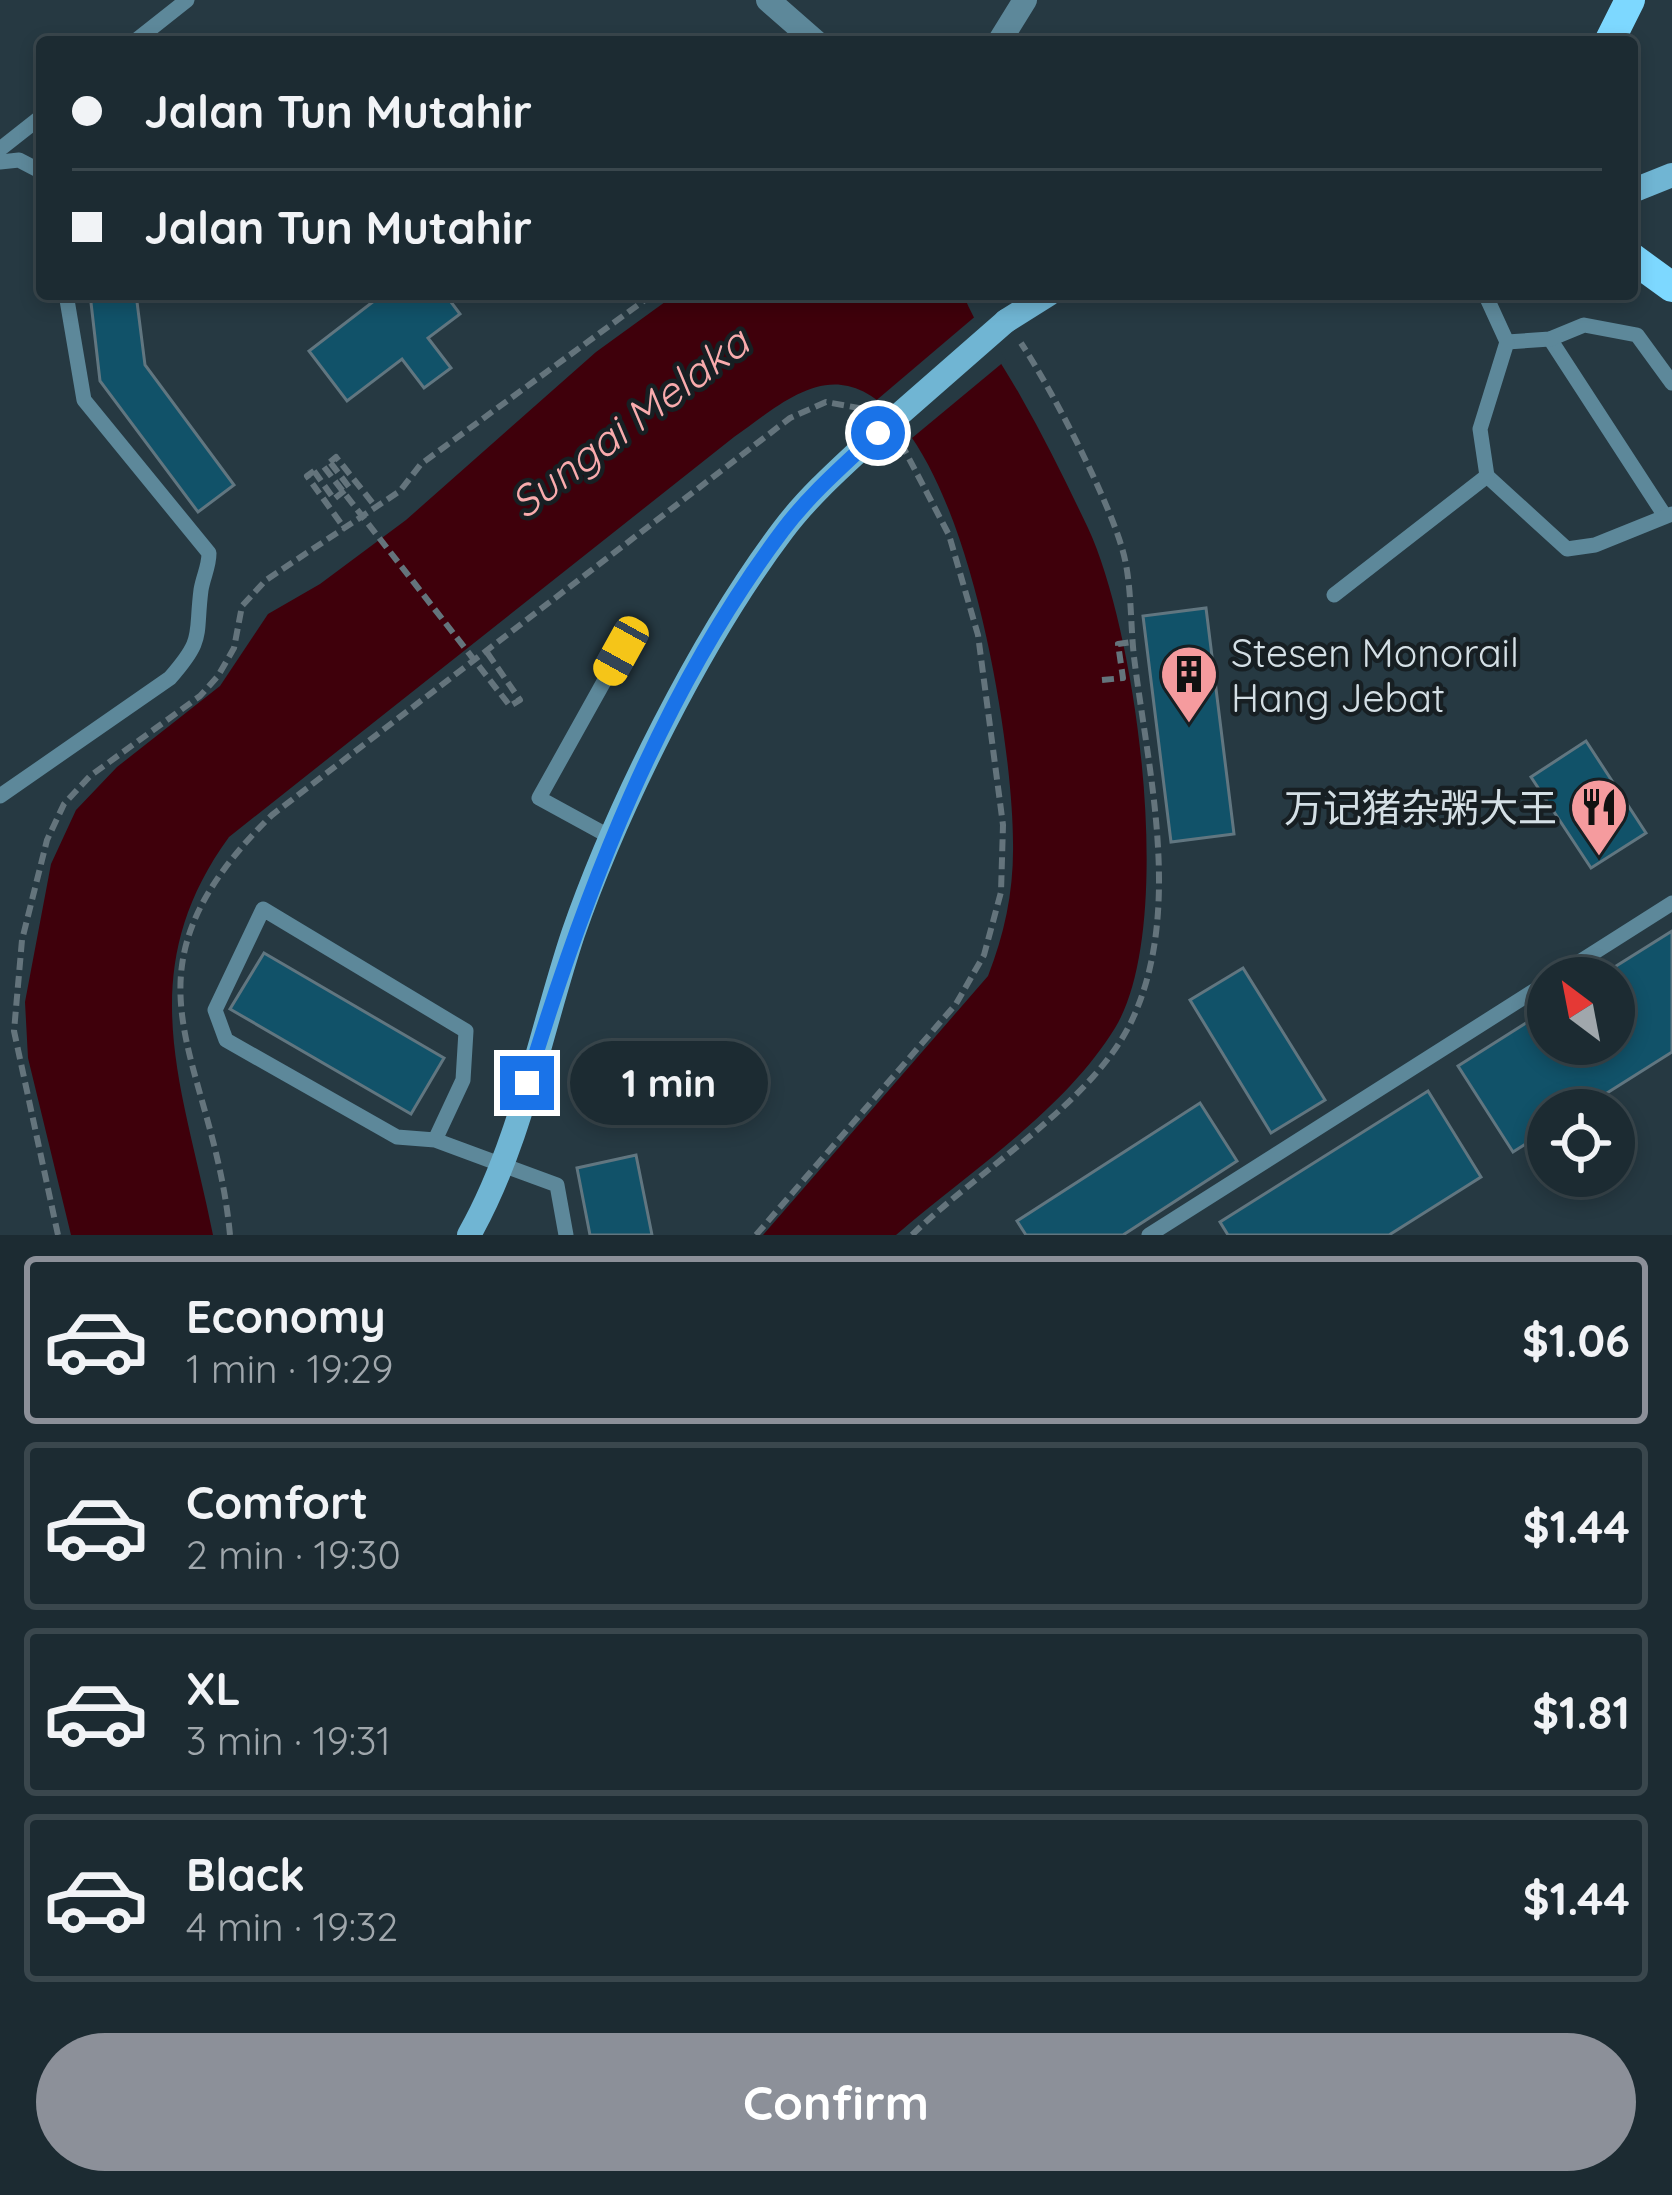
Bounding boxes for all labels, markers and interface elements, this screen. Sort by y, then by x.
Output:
text: Jalan Tun Mutahir [144,83,532,139]
text: Jalan Tun Mutahir [144,199,532,255]
water label: Sungai Melaka [499,314,761,529]
route start [851,406,905,460]
car [588,611,654,691]
place label: Stesen Monorail Hang Jebat [1231,628,1519,722]
building icon: Stesen Monorail Hang Jebat [1158,643,1220,725]
restaurant icon: 万记猪杂粥大王 [1568,776,1630,858]
place label: 万记猪杂粥大王 [1284,783,1557,832]
north arrow [1527,957,1635,1065]
map controls [1527,957,1635,1197]
callout: 1 min [569,1041,767,1125]
route end [500,1056,554,1110]
text: 1 min [622,1058,716,1107]
button: locate [1527,1089,1635,1197]
icon: car [42,1286,150,1394]
text: Economy [186,1288,386,1344]
text: $1.06 [1522,1312,1630,1368]
text: 1 min · 19:29 [186,1344,393,1393]
icon: car [42,1472,150,1580]
text: Comfort [186,1474,368,1530]
text: $1.44 [1523,1498,1630,1554]
text: 2 min · 19:30 [186,1530,401,1579]
icon: car [42,1658,150,1766]
text: XL [186,1660,241,1716]
text: $1.81 [1532,1684,1630,1740]
text: 3 min · 19:31 [186,1716,391,1765]
icon: car [42,1844,150,1952]
text: Black [186,1846,305,1902]
text: $1.44 [1523,1870,1630,1926]
text: 4 min · 19:32 [186,1902,398,1951]
button: Confirm [36,2033,1636,2171]

